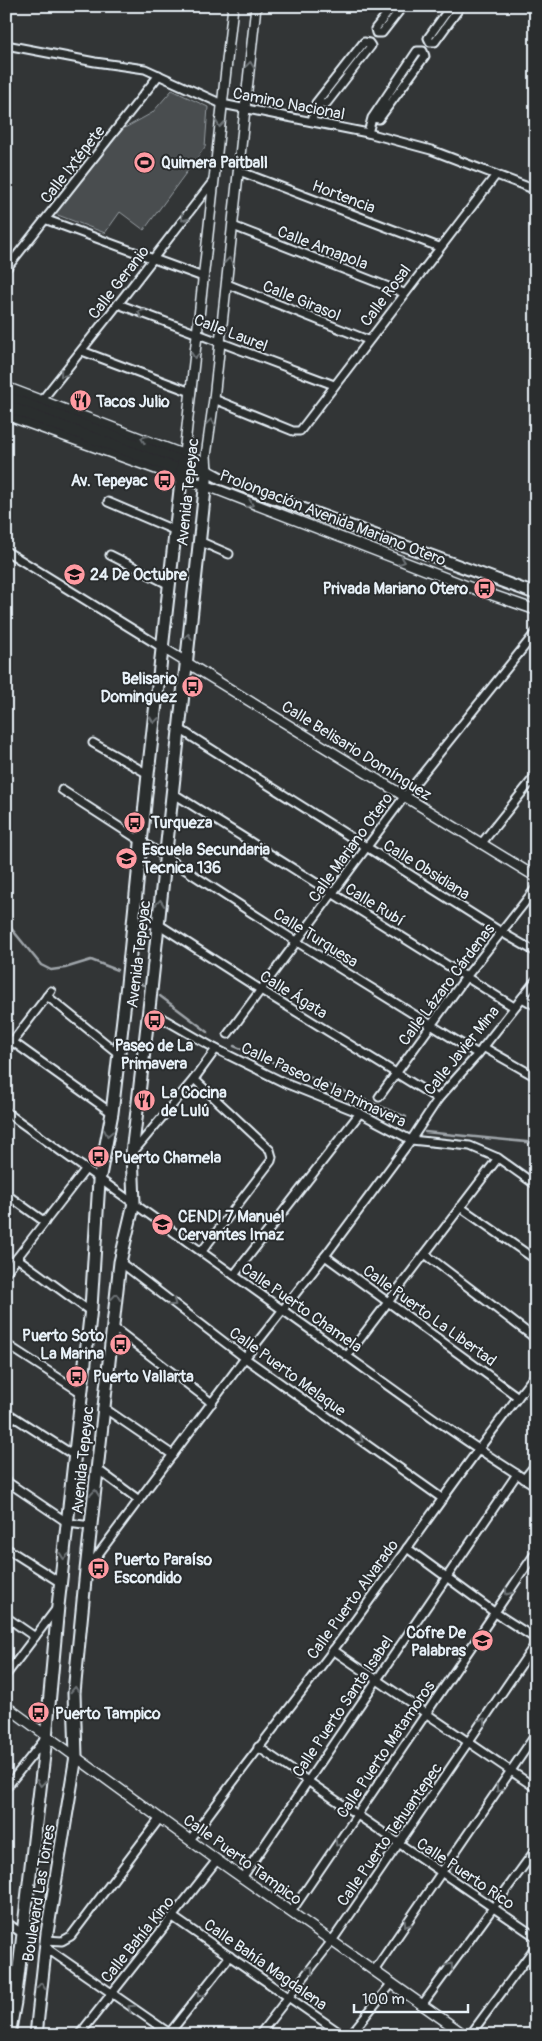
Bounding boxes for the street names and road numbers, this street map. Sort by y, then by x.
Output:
street label: Camino Nacional [231,83,346,125]
street label: Calle Ixtépete [36,122,110,208]
street label: Hortencia [309,176,378,218]
street label: Calle Amapola [275,222,371,274]
street label: Calle Geranio [84,241,154,323]
street label: Calle Rosal [356,261,416,331]
street label: Calle Girasol [260,276,344,326]
street label: Calle Laurel [191,310,270,356]
street label: Avenida Tepeyac [172,437,204,547]
street label: Prolongación Avenida Mariano Otero [217,465,449,571]
street label: Calle Belisario Domínguez [278,696,435,805]
street label: Calle Mariano Otero [304,789,398,906]
street label: Calle Obsidiana [379,835,474,904]
street label: Calle Rubí [341,879,408,931]
street label: Avenida Tepeyac [122,899,156,1009]
street label: Calle Turquesa [269,904,362,972]
street label: Calle Lázaro Cárdenas [394,919,499,1050]
street label: Calle Ágata [256,966,331,1023]
street label: Calle Javier Mina [420,1002,504,1099]
street label: Calle Paseo de la Primavera [238,1038,409,1132]
street label: Calle Puerto Chamela [237,1258,366,1357]
street label: Calle Puerto La Libertad [359,1261,500,1371]
street label: Calle Puerto Melaque [225,1323,350,1421]
street label: Avenida Tepeyac [67,1405,99,1515]
street label: Calle Puerto Alvarado [303,1535,403,1663]
street label: Calle Puerto Santa Isabel [288,1632,398,1781]
street label: Calle Puerto Matamoros [332,1677,439,1822]
street label: Calle Puerto Tehuantepec [333,1759,447,1910]
street label: Calle Puerto Tampico [179,1810,306,1910]
street label: Boulevard Las Torres [18,1823,60,1963]
street label: Calle Puerto Rico [413,1834,519,1914]
street label: Calle Bahía Kino [97,1892,179,1987]
street label: Calle Bahía Magdalena [200,1915,331,2015]

